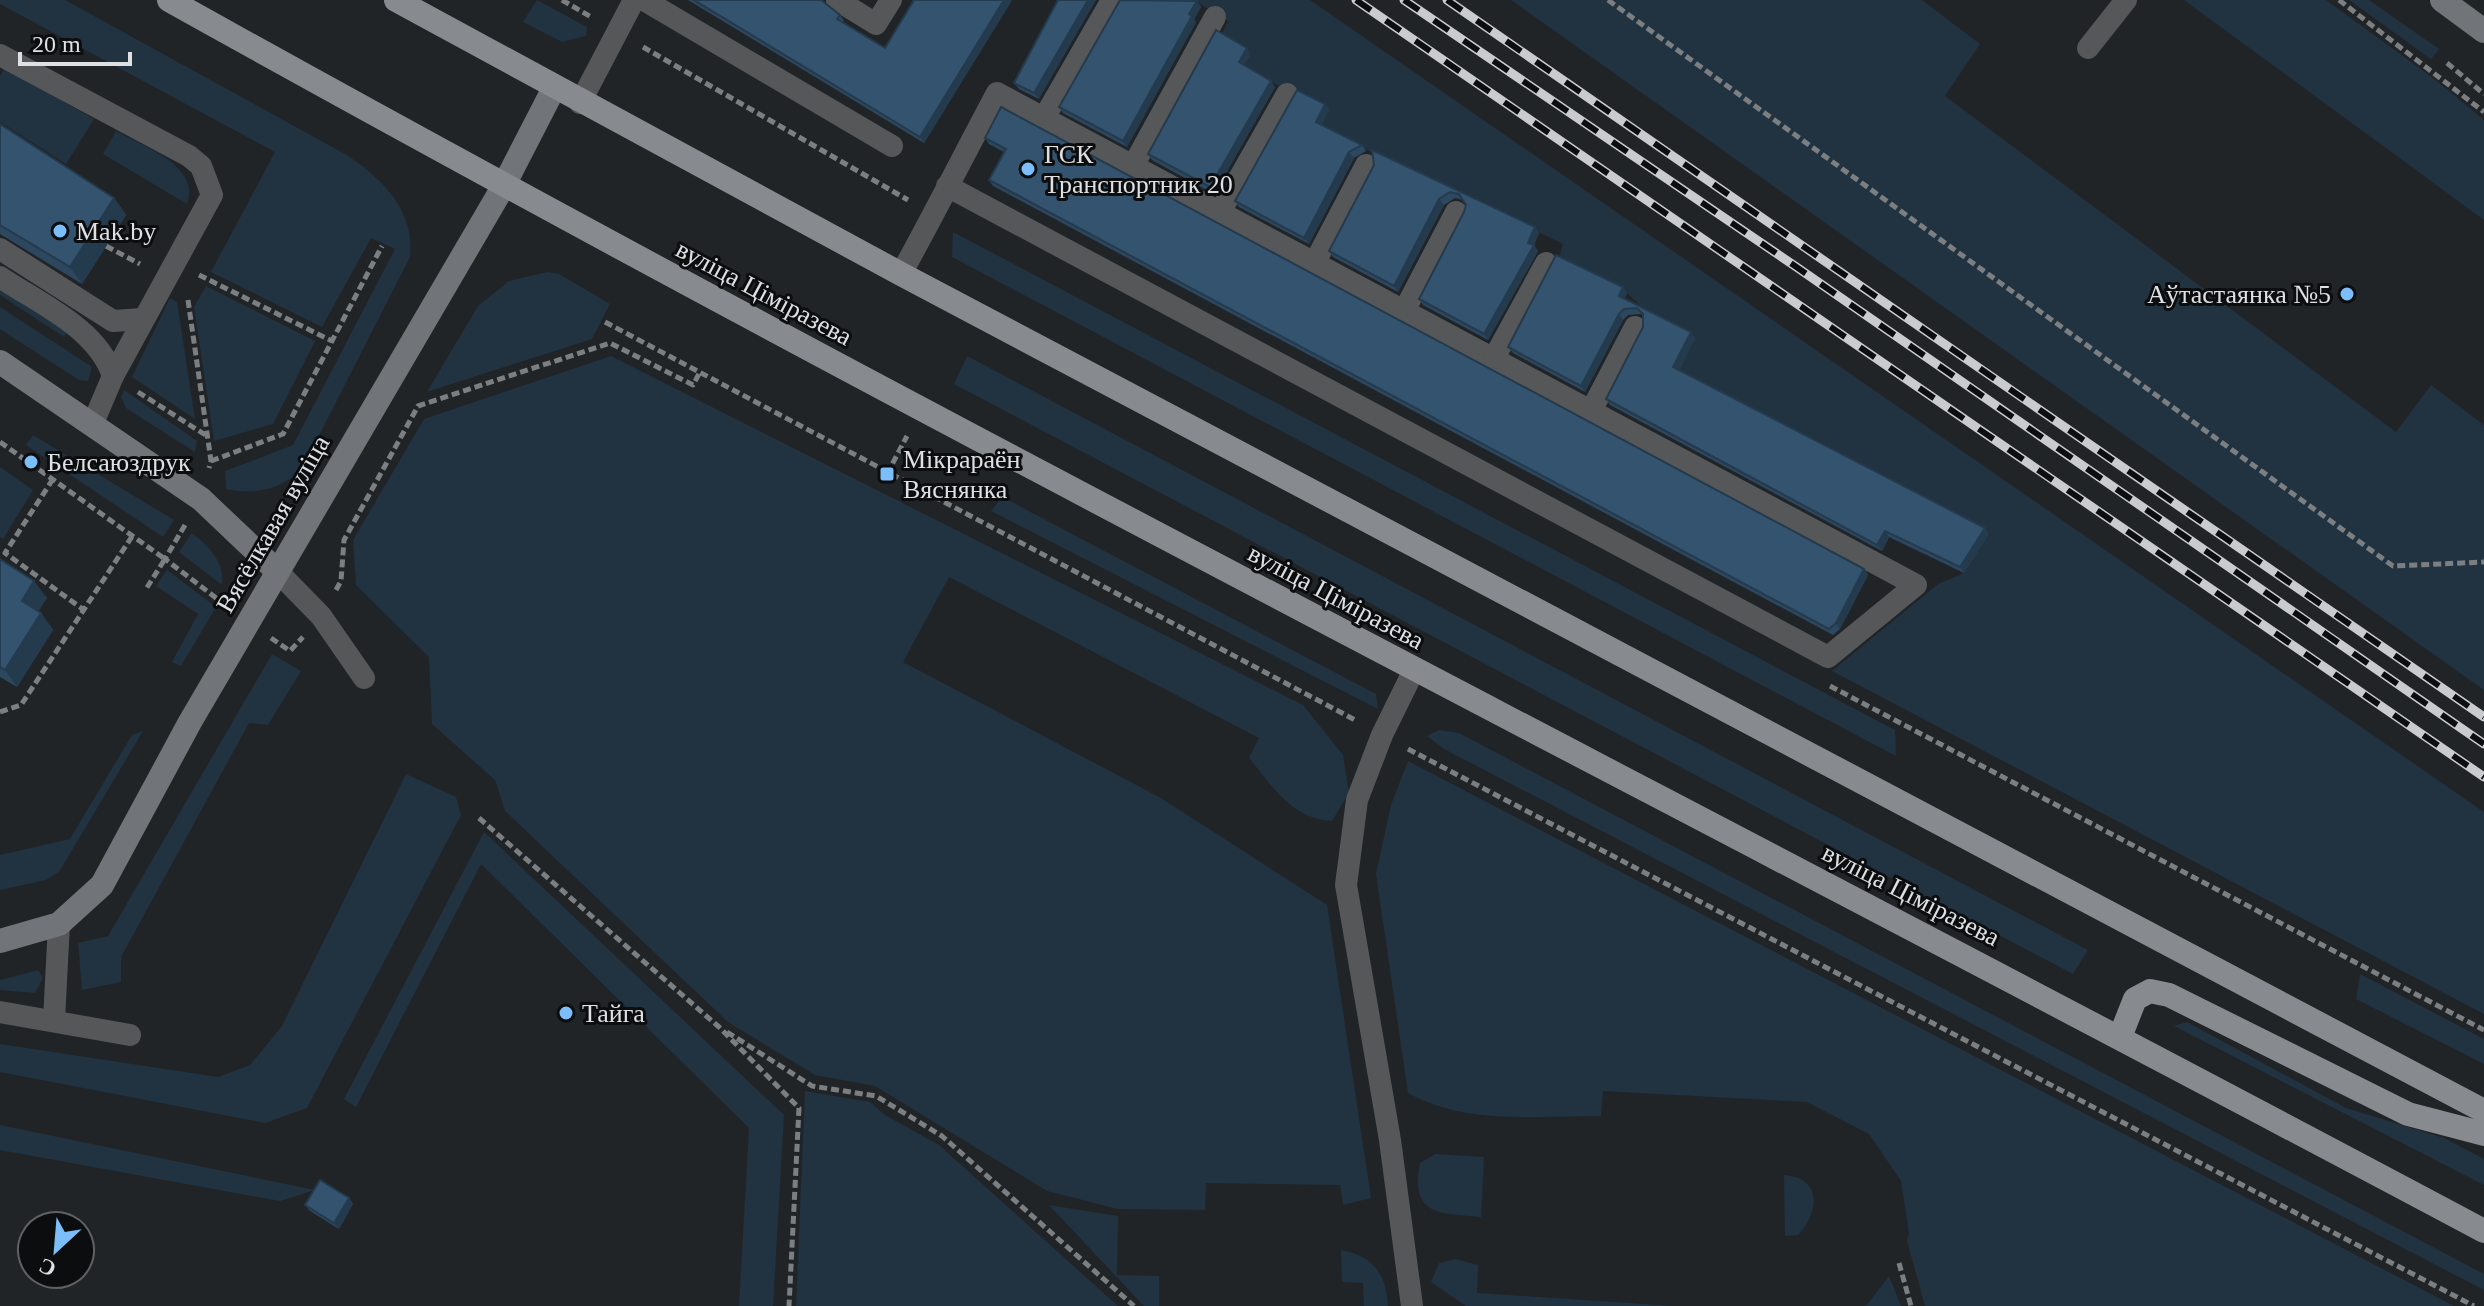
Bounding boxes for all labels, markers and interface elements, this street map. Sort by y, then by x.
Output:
scale bar [20,16,130,66]
text: 20 m [32,31,81,57]
place label: ГСК Транспортник 20 [1044,140,1233,199]
marker: ГСК Транспортник 20 [1019,160,1037,178]
place label: Mak.by [76,217,156,246]
marker: Mak.by [51,222,69,240]
street label: вуліца Ціміразева [671,234,857,352]
place label: Аўтастаянка №5 [2147,280,2331,309]
marker: Аўтастаянка №5 [2338,285,2356,303]
street label: Вясёлкавая вуліца [210,430,336,618]
place label: Мікрараён Вяснянка [903,445,1021,504]
place label: Белсаюздрук [47,448,191,477]
marker: Белсаюздрук [22,453,40,471]
marker: Мікрараён Вяснянка [878,465,896,483]
street label: вуліца Ціміразева [1243,538,1429,656]
street label: вуліца Ціміразева [1818,838,2005,952]
place label: Тайга [582,999,645,1028]
marker: Тайга [557,1004,575,1022]
north arrow [16,1210,96,1290]
text: С [35,1253,60,1282]

